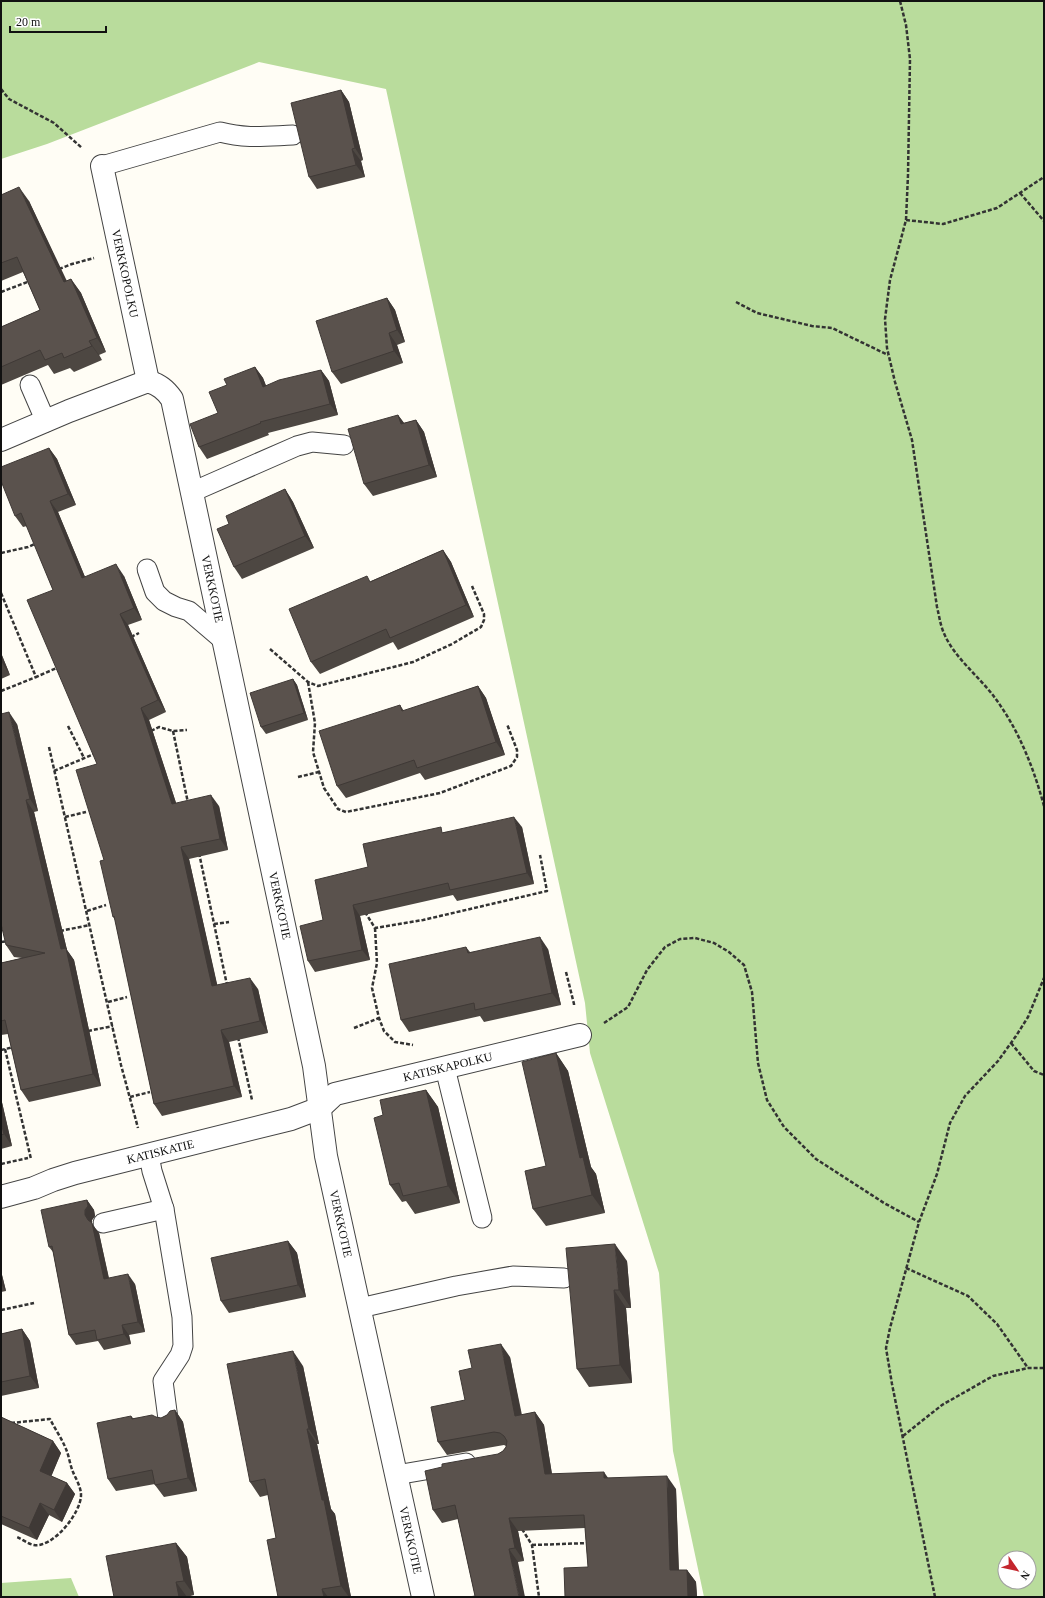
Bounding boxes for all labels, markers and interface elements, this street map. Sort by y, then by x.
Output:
scale bar [10,8,106,34]
text: 20 m [16,15,41,29]
street label: VERKKOPOLKU [109,228,141,319]
street label: VERKKOTIE [198,554,226,624]
street label: VERKKOTIE [266,871,294,941]
street label: KATISKAPOLKU [402,1049,494,1084]
street label: KATISKATIE [125,1137,196,1167]
street label: VERKKOTIE [327,1189,355,1259]
street label: VERKKOTIE [396,1505,425,1575]
north arrow [997,1550,1037,1590]
text: N [1018,1569,1032,1582]

